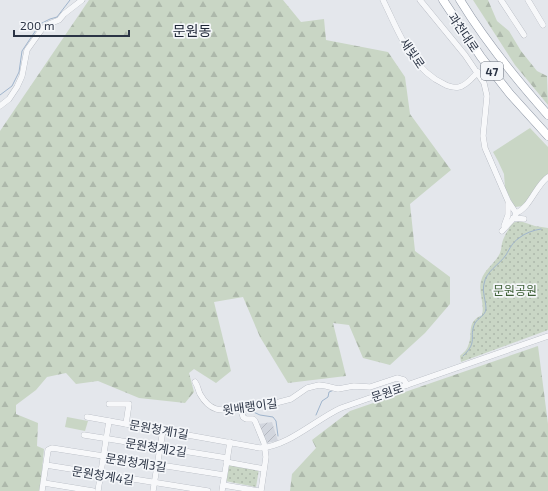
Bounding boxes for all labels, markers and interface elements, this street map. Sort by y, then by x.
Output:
street label: 과천대로 [446,10,482,54]
scale bar [14,12,129,38]
text: 200 m [20,18,54,32]
district label: 문원동 [173,22,211,39]
street label: 새빛로 [398,35,428,71]
road number: 47 [481,62,503,80]
park label: 문원공원 [493,283,537,297]
street label: 문원로 [369,380,405,404]
street label: 윗배랭이길 [222,395,278,417]
street label: 문원청계1길 [128,417,190,441]
street label: 문원청계2길 [124,435,188,459]
street label: 문원청계3길 [104,450,168,474]
street label: 문원청계4길 [71,463,135,487]

